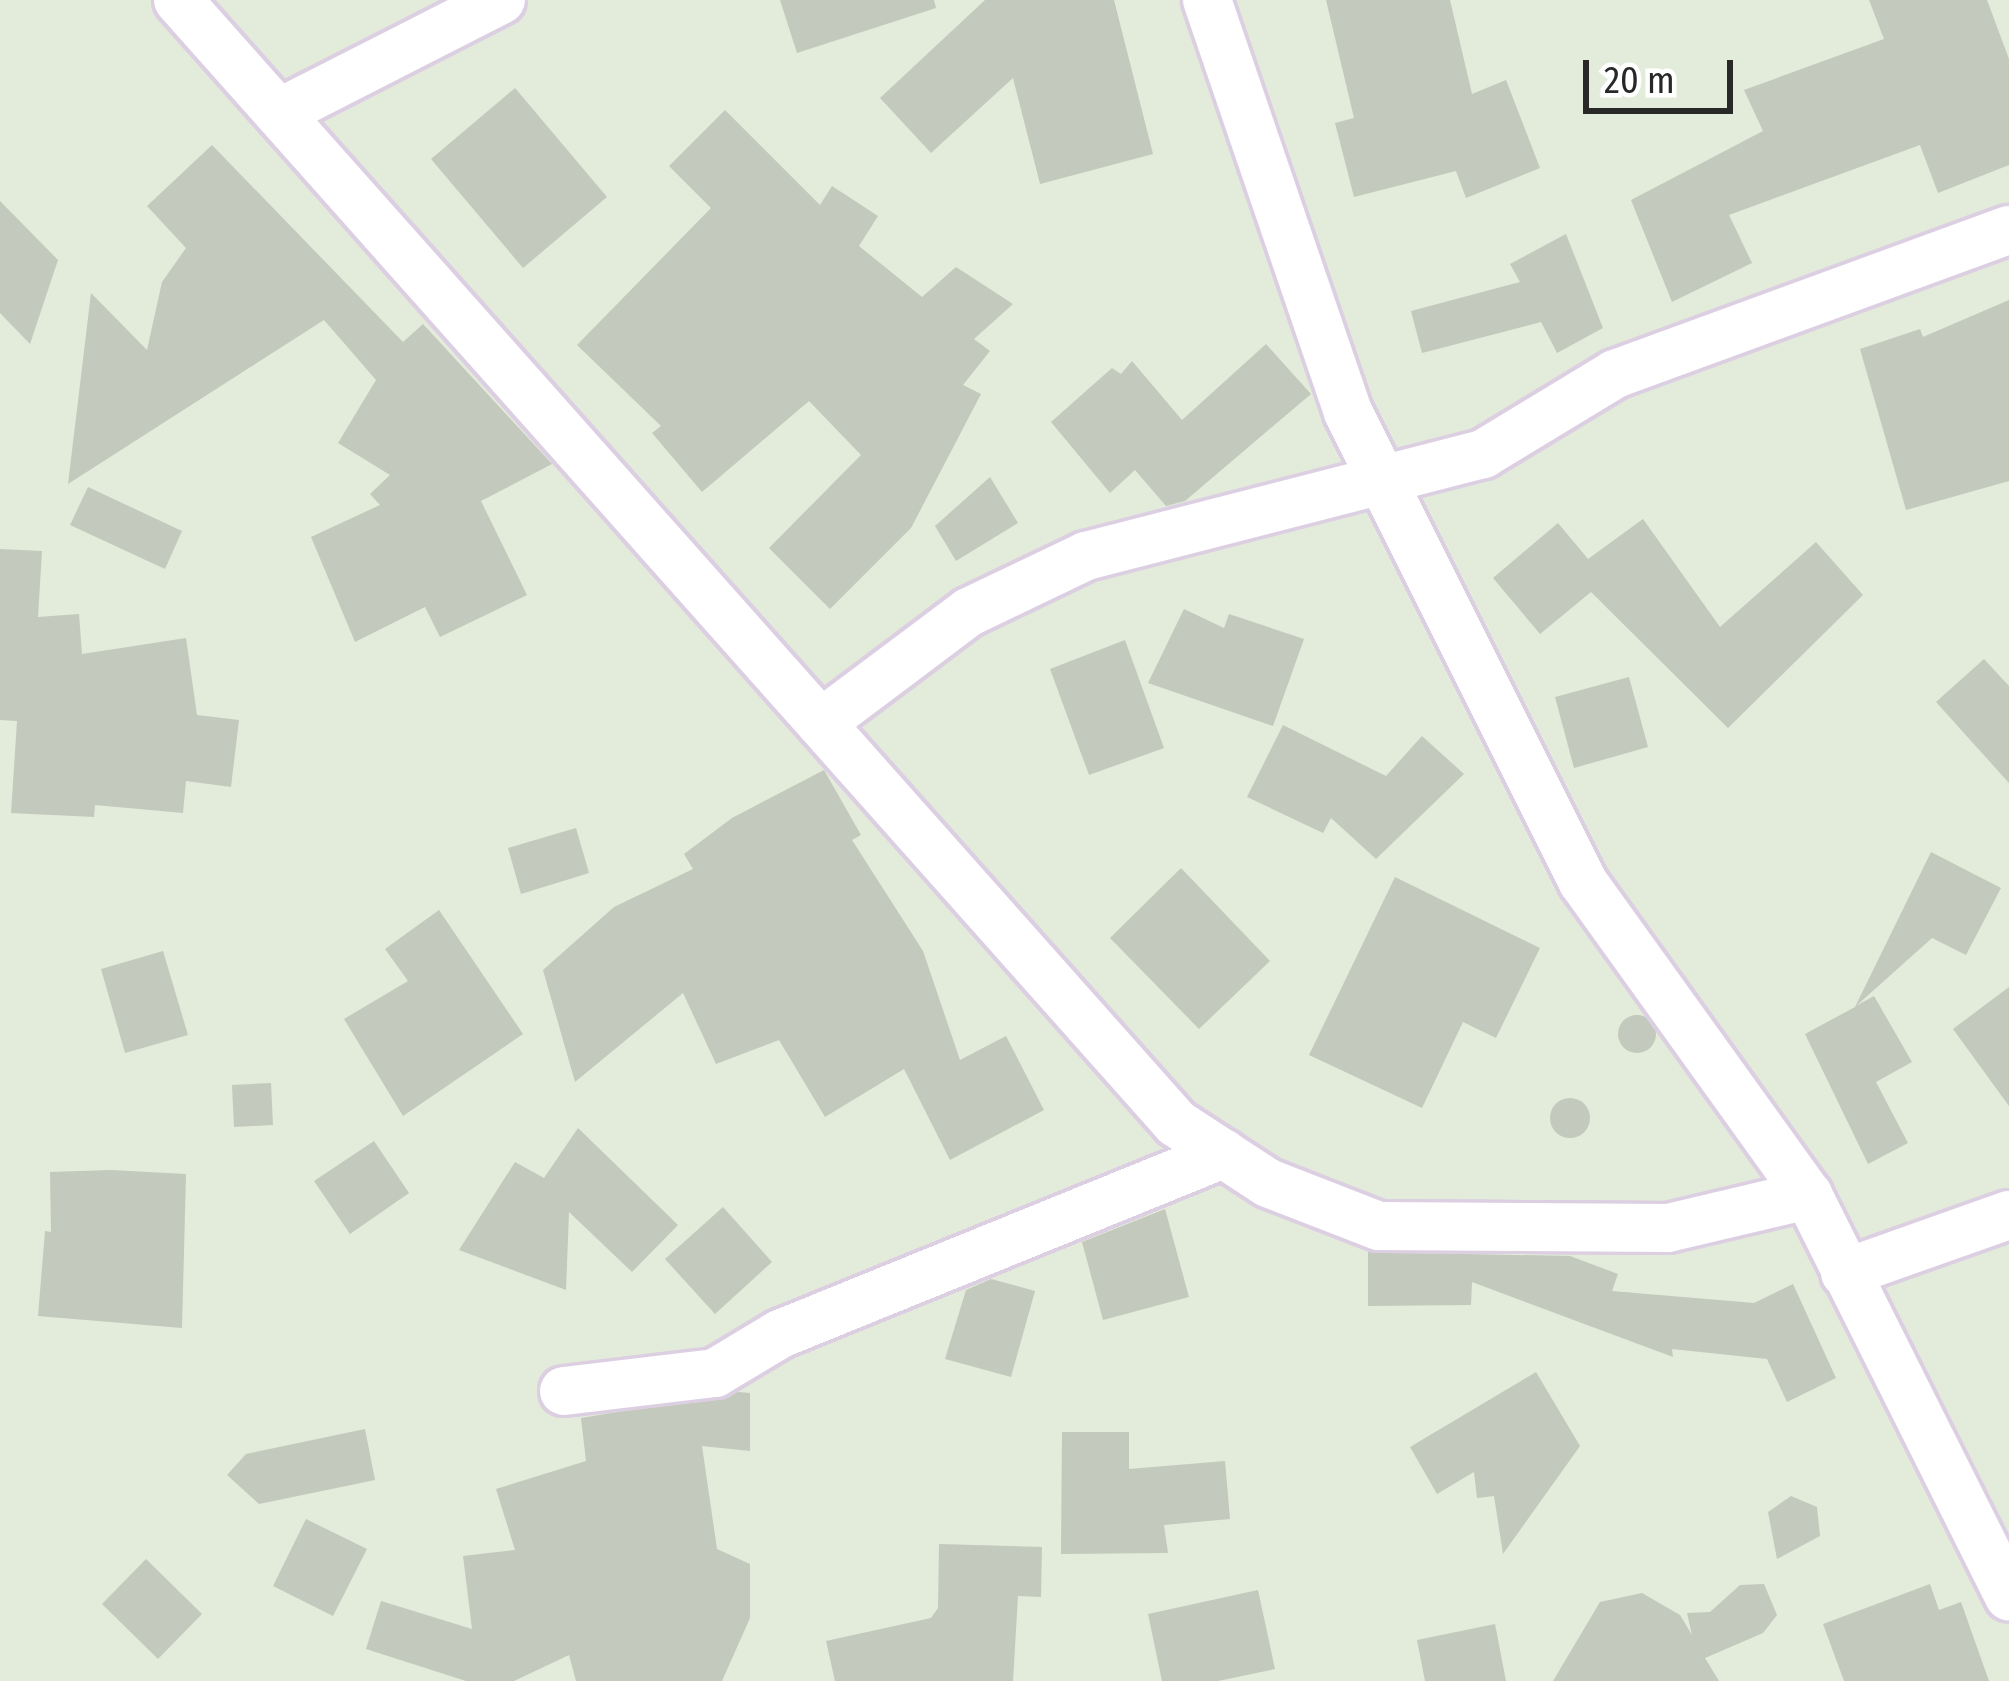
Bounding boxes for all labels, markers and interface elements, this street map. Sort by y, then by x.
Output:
scale bar [1589,36,1739,110]
text: 20 m [1604,59,1675,103]

